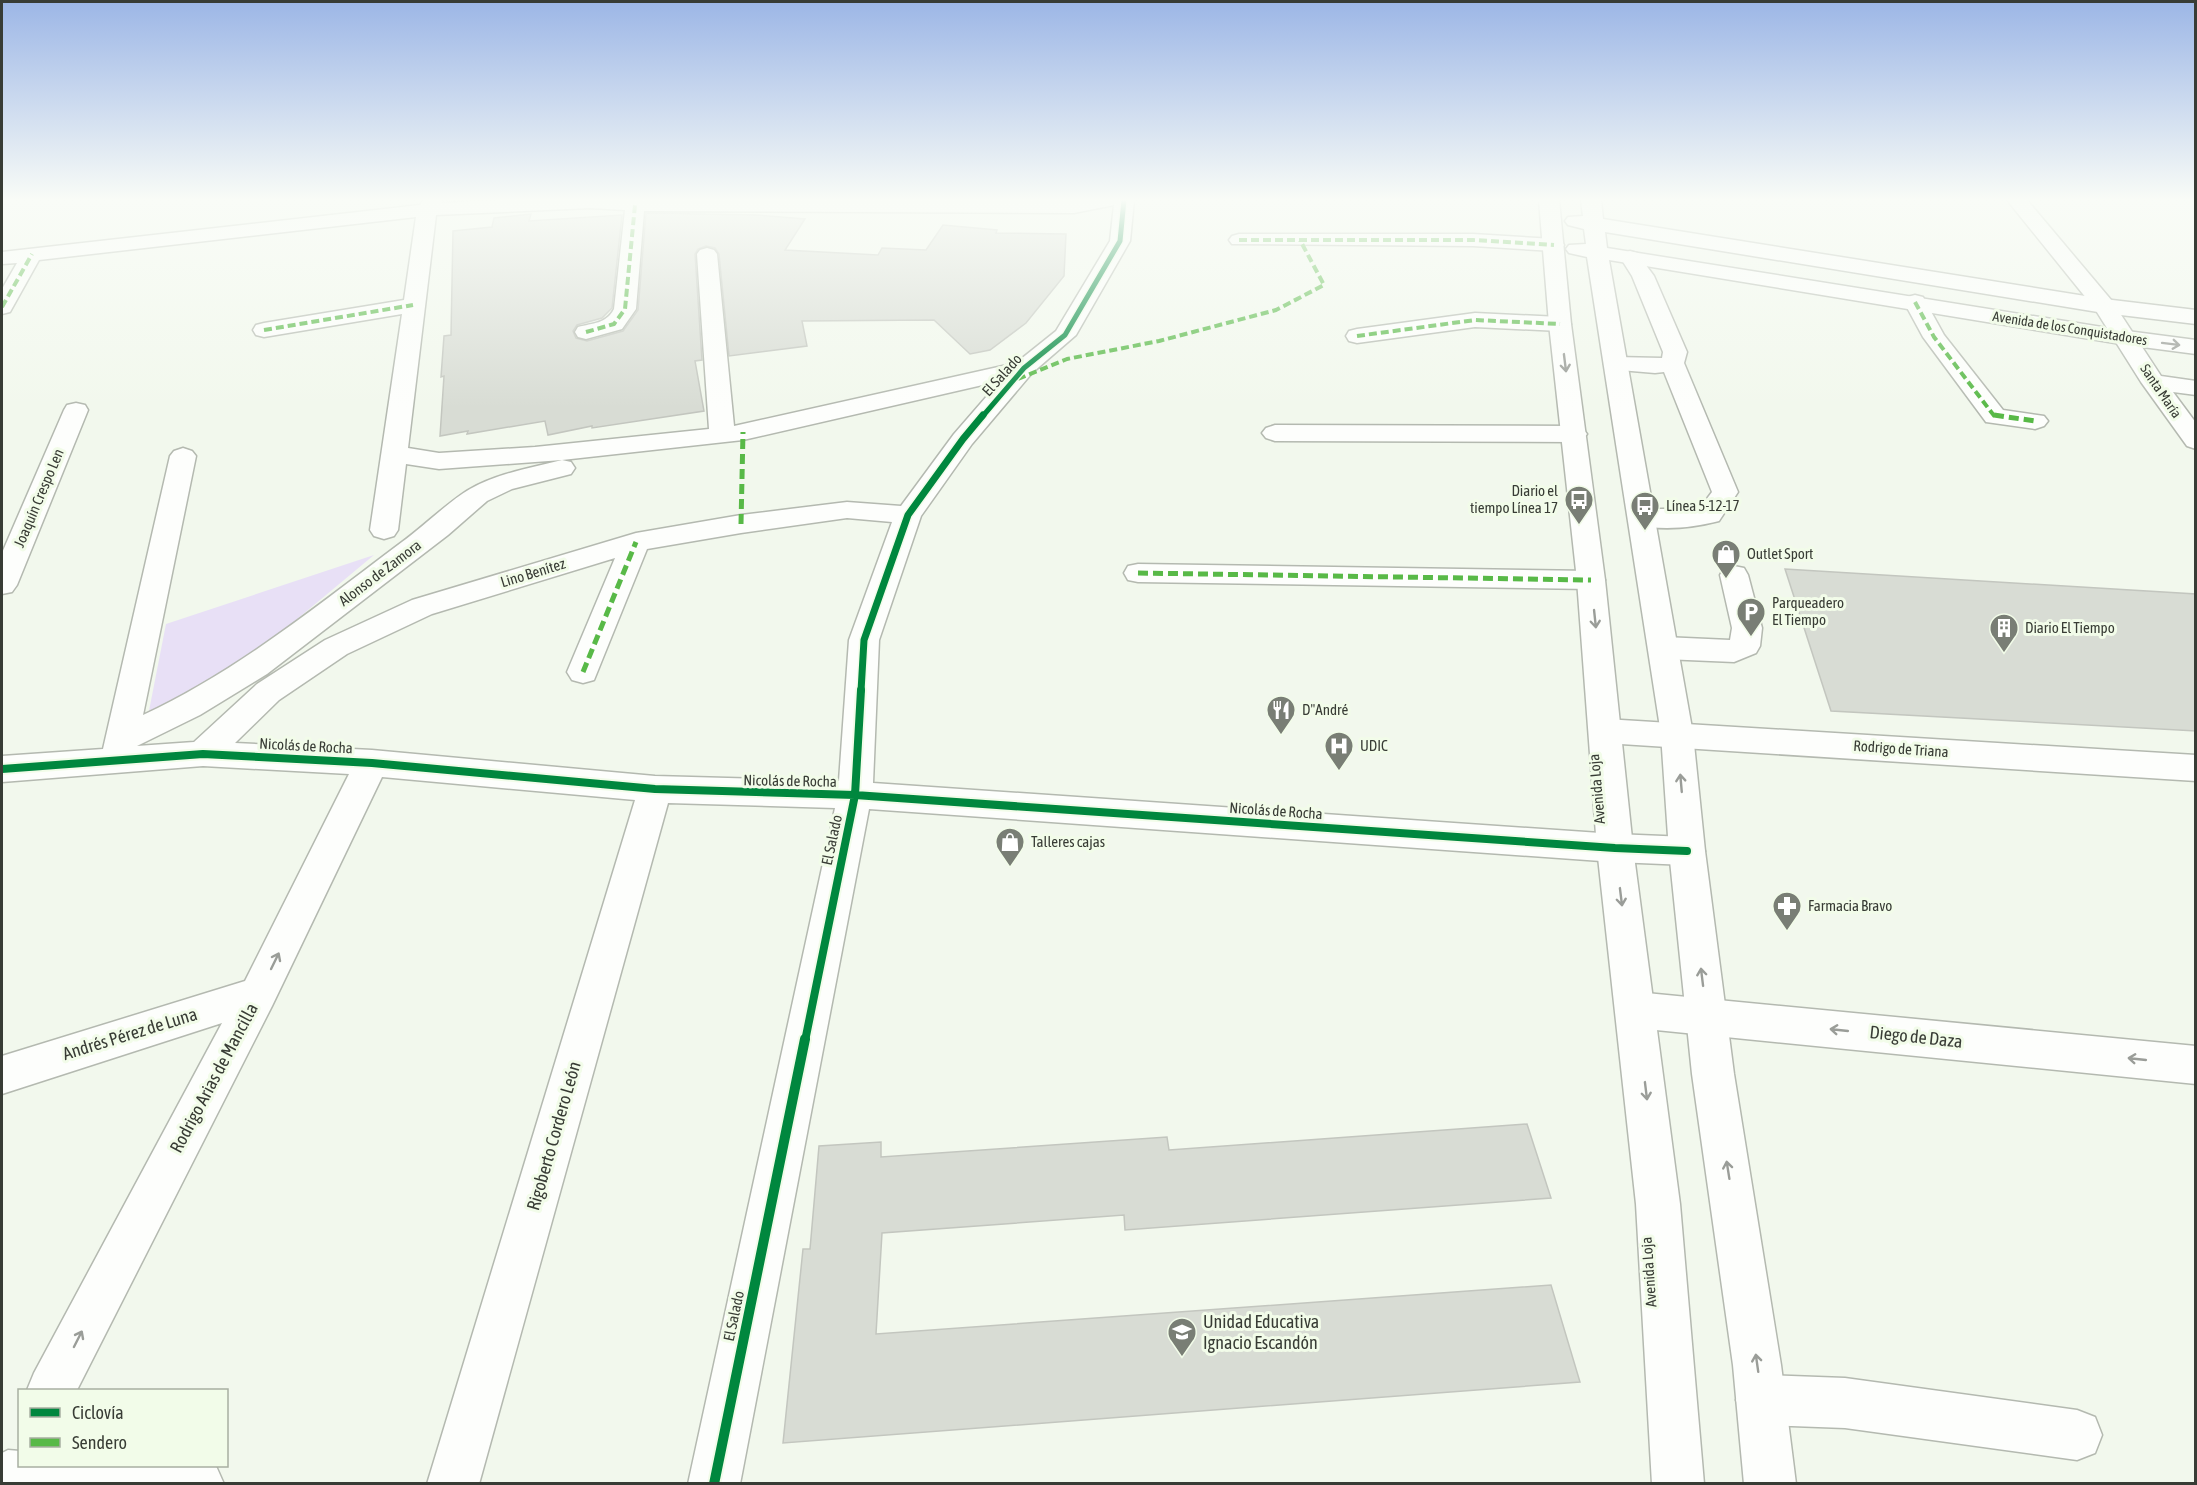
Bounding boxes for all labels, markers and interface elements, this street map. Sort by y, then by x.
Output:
street label: Avenida de los Conquistadores [1992,308,2148,348]
one-way arrow [2161,339,2181,350]
street label: El Salado [978,350,1025,399]
one-way arrow [1560,353,1571,373]
street label: Santa María [2137,361,2185,421]
street label: Joaquín Crespo Len [10,446,67,550]
place label: Diario el tiempo Línea 17 [1470,482,1558,516]
bus stop icon: Diario el tiempo Línea 17 [1563,484,1595,526]
bus stop icon: Línea 5-12-17 [1629,490,1661,532]
place label: Línea 5-12-17 [1666,497,1740,514]
street label: Alonso de Zamora [335,536,424,609]
shop icon: Outlet Sport [1710,538,1742,580]
place label: Outlet Sport [1747,545,1813,562]
street label: Lino Benítez [498,554,568,590]
place label: Parqueadero El Tiempo [1772,594,1844,628]
parking icon: Parqueadero El Tiempo [1735,596,1767,638]
one-way arrow [1590,609,1601,629]
building icon: Diario El Tiempo [1988,612,2020,654]
place label: Diario El Tiempo [2025,619,2115,636]
restaurant icon: D''André [1265,694,1297,736]
place label: D''André [1302,701,1348,718]
hospital icon: UDIC [1323,730,1355,772]
street label: Nicolás de Rocha [259,735,353,756]
place label: UDIC [1360,737,1388,754]
street label: Rodrigo de Triana [1853,737,1949,760]
street label: Avenida Loja [1585,753,1608,825]
street label: Nicolás de Rocha [743,771,837,790]
one-way arrow [1675,773,1686,793]
street label: Nicolás de Rocha [1229,799,1323,822]
street label: El Salado [818,813,845,867]
shop icon: Talleres cajas [994,826,1026,868]
place label: Talleres cajas [1031,833,1105,850]
one-way arrow [1616,887,1627,907]
pharmacy icon: Farmacia Bravo [1771,890,1803,932]
place label: Farmacia Bravo [1808,897,1892,914]
one-way arrow [269,952,281,970]
one-way arrow [1696,967,1707,987]
street label: Rodrigo Arias de Mancilla [165,999,262,1156]
street label: Andrés Pérez de Luna [60,1003,200,1064]
street label: Diego de Daza [1869,1021,1963,1052]
one-way arrow [1829,1024,1849,1035]
one-way arrow [2128,1053,2148,1064]
street label: Rigoberto Cordero León [522,1059,585,1213]
one-way arrow [1641,1080,1652,1100]
one-way arrow [1722,1161,1733,1180]
street label: Avenida Loja [1638,1236,1659,1308]
street label: El Salado [720,1289,747,1343]
place label: Unidad Educativa Ignacio Escandón [1203,1311,1319,1353]
school or university icon: Unidad Educativa Ignacio Escandón [1166,1316,1198,1358]
one-way arrow [73,1330,84,1348]
one-way arrow [1751,1353,1762,1373]
legend [18,1389,228,1467]
text: Ciclovía [72,1402,124,1423]
text: Sendero [72,1432,127,1453]

